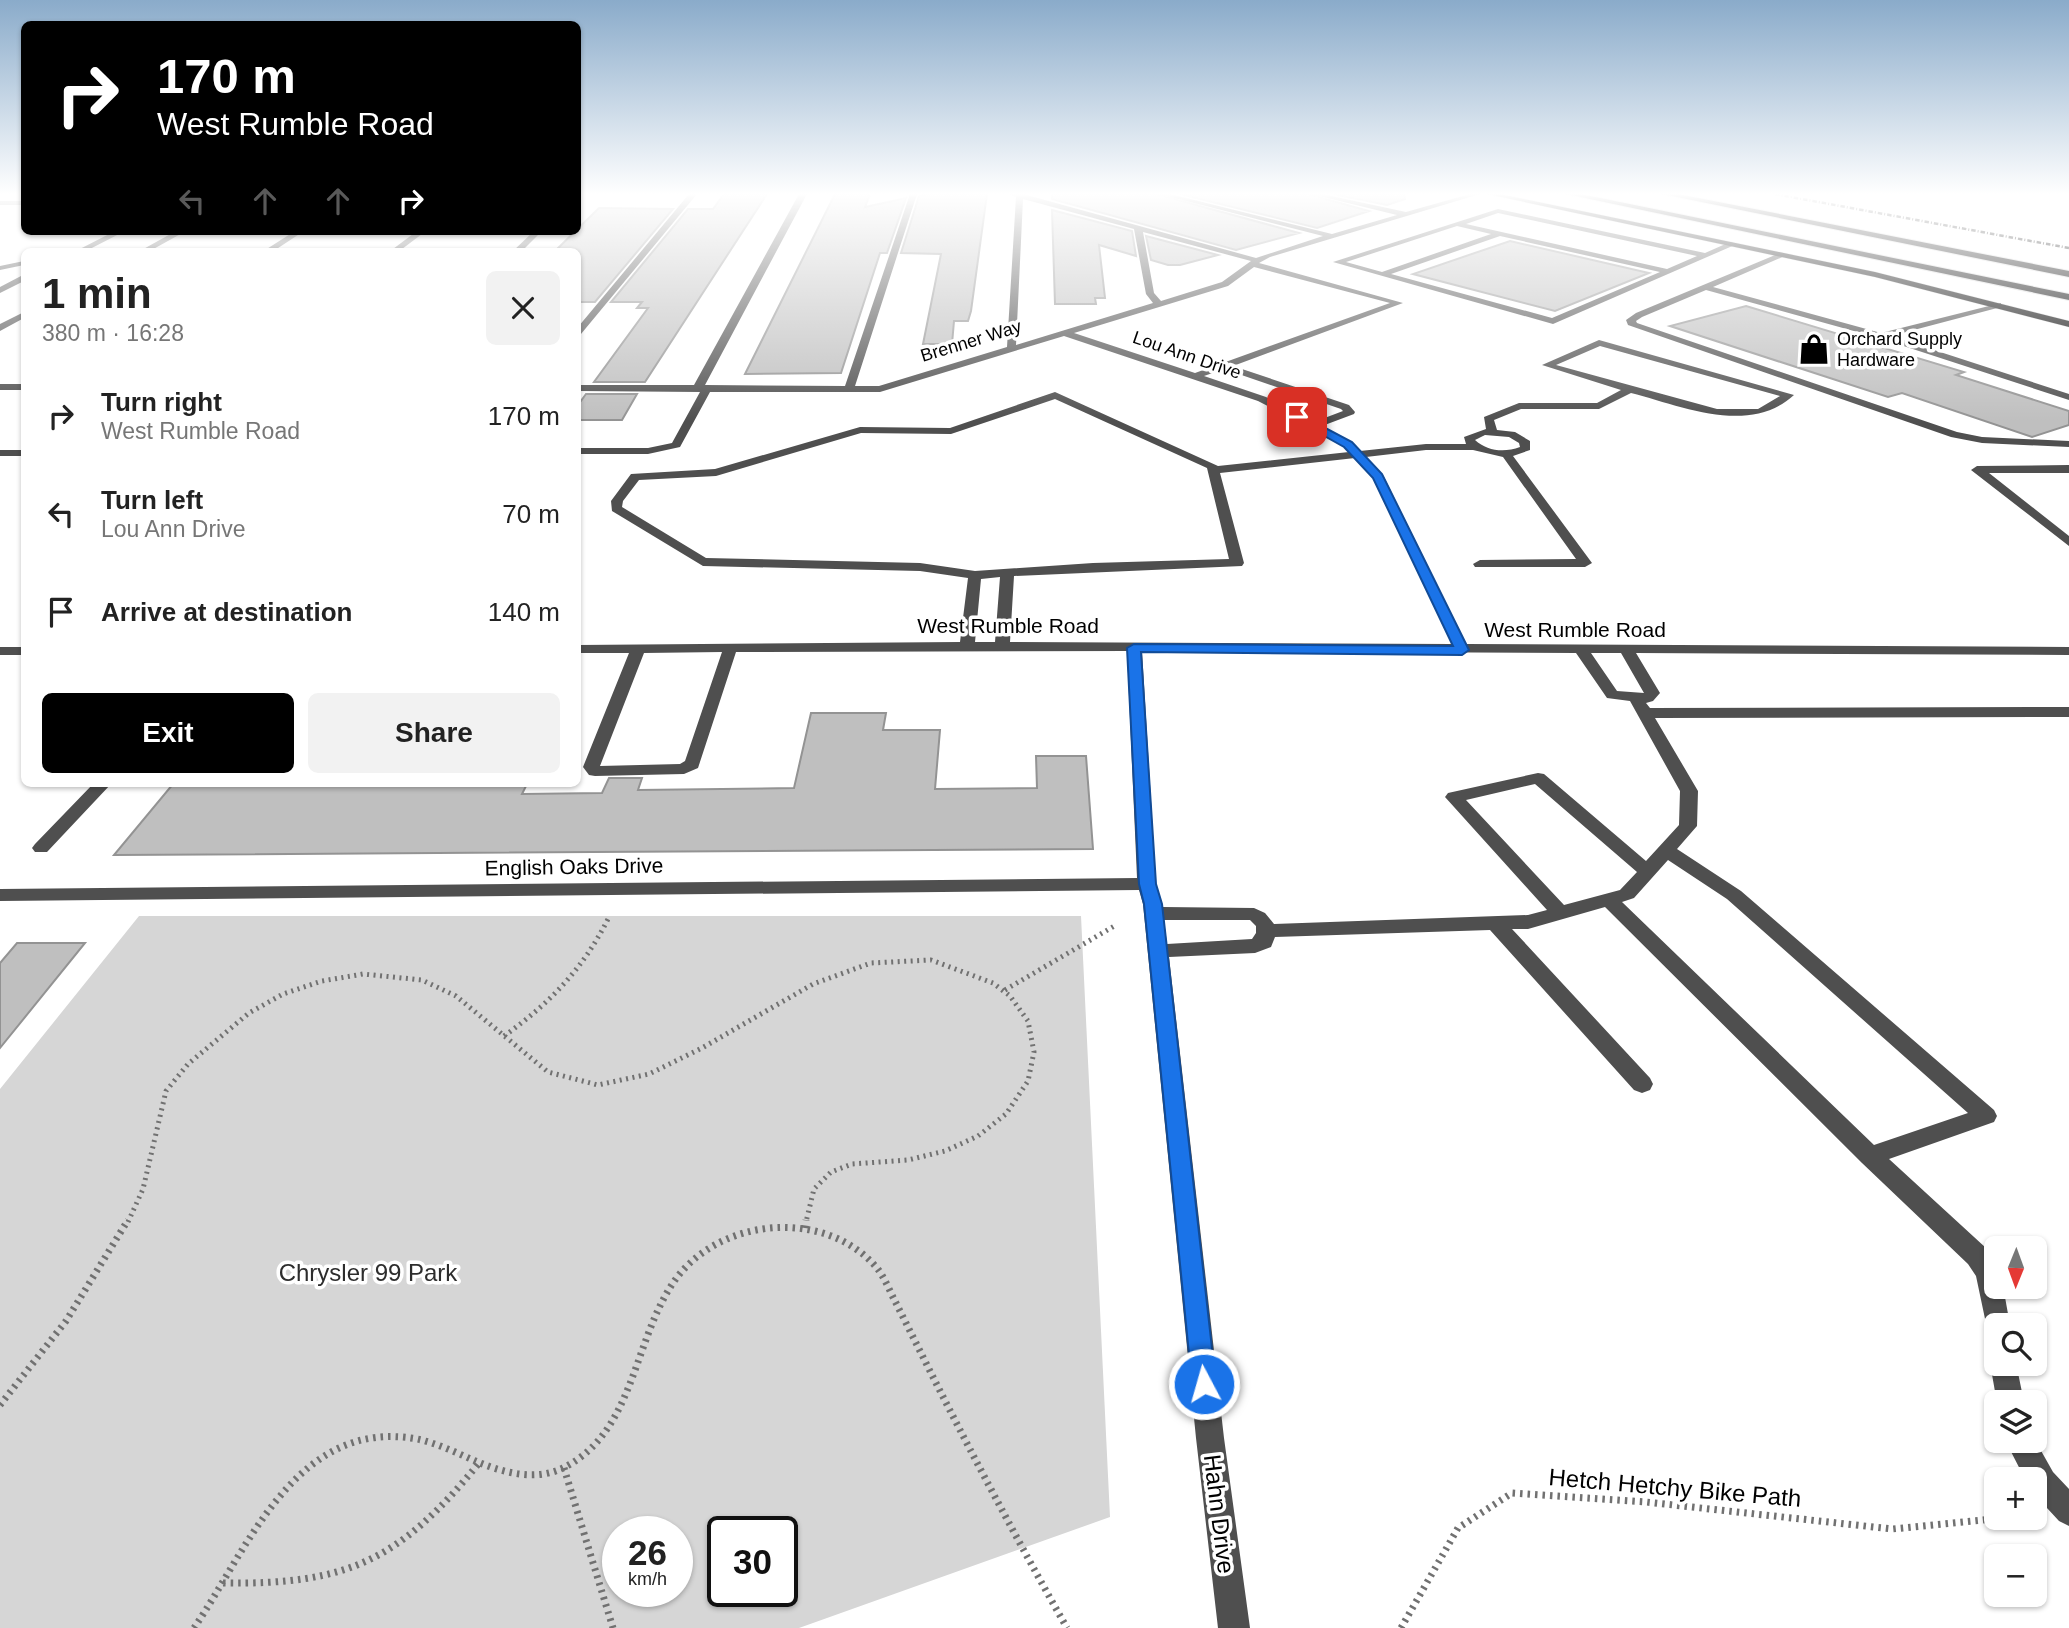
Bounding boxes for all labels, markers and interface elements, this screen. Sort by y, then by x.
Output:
icon: right [42,49,133,140]
text: 170 m [157,49,296,103]
text: West Rumble Road [157,106,434,142]
icon: left [173,182,211,220]
icon: ahead [246,182,284,220]
icon: ahead [319,182,357,220]
icon: right [392,182,430,220]
text: 1 min [42,270,152,317]
button: close [486,271,560,345]
street label: Brenner Way [918,316,1024,366]
text: 380 m · 16:28 [42,320,184,346]
street label: Lou Ann Drive [1130,327,1244,383]
place label: Orchard Supply Hardware [1837,329,1962,370]
shop icon: Orchard Supply Hardware [1797,332,1831,366]
text: Turn right [101,387,222,417]
pin [1267,387,1327,447]
icon: right [42,397,80,435]
icon: arrive [1278,398,1316,436]
text: 170 m [488,401,560,431]
text: West Rumble Road [101,418,300,444]
text: Turn left [101,485,203,515]
icon: left [42,495,80,533]
text: 70 m [502,499,560,529]
text: Lou Ann Drive [101,516,245,542]
icon: arrive [42,593,80,631]
text: Arrive at destination [101,597,352,627]
text: 140 m [488,597,560,627]
street label: West Rumble Road [917,614,1099,637]
street label: West Rumble Road [1484,618,1666,641]
button: Exit [42,693,294,773]
button: Share [308,693,560,773]
street label: English Oaks Drive [485,853,663,880]
north arrow [1984,1236,2048,1298]
map controls [1984,1236,2047,1607]
park label: Chrysler 99 Park [279,1259,458,1286]
button: search [1984,1313,2047,1376]
position arrow [1167,1347,1241,1421]
button: layers [1984,1390,2047,1453]
street label: Hahn Drive [1199,1453,1240,1575]
street label: Hetch Hetchy Bike Path [1548,1463,1802,1512]
button: + [1984,1467,2047,1530]
speed limit sign: 30 [707,1516,798,1607]
text: 26 [628,1533,667,1572]
button: − [1984,1544,2047,1607]
text: km/h [628,1569,667,1589]

